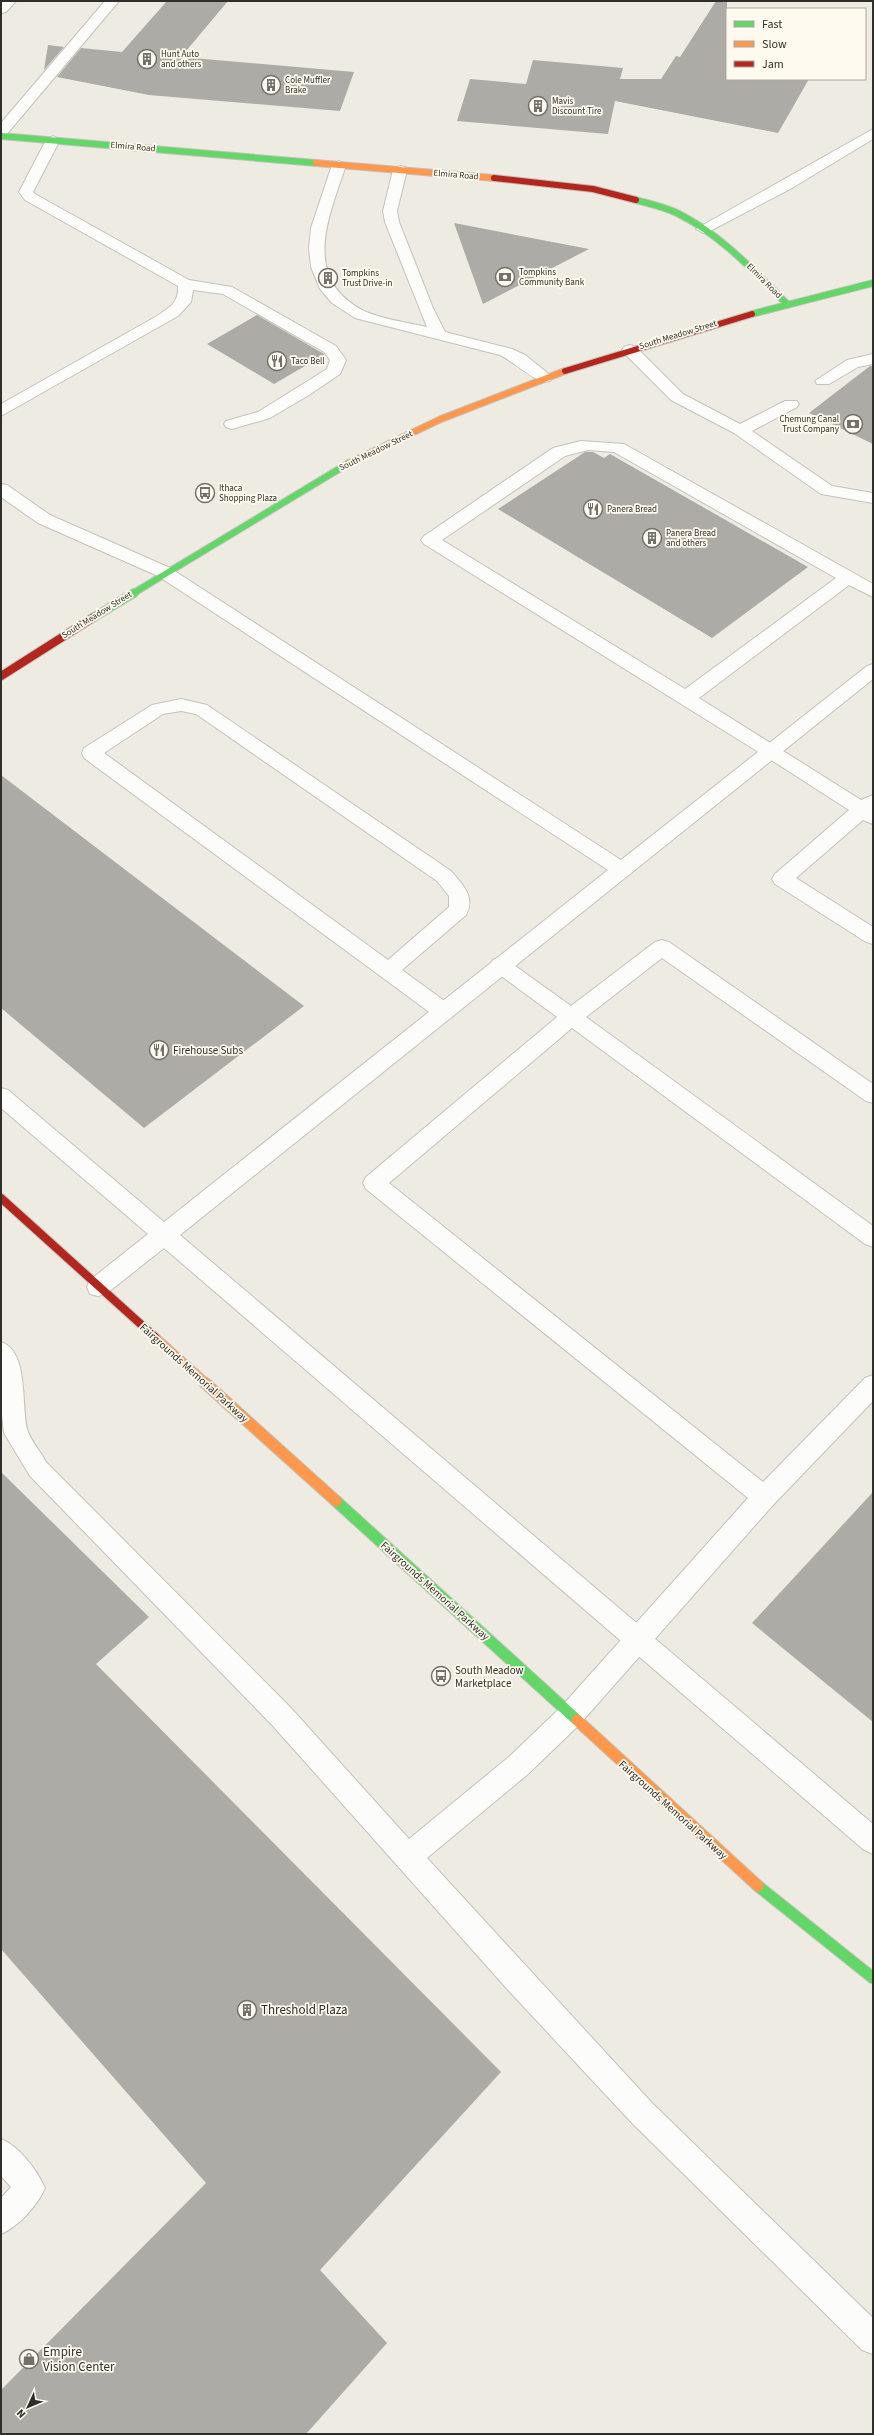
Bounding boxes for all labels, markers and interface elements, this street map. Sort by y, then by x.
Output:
legend [726,8,866,80]
text: Fast [762,16,782,33]
text: Slow [762,36,787,53]
building icon: Hunt Auto and others [136,48,158,70]
place label: Hunt Auto and others [161,48,201,71]
text: Jam [762,56,784,73]
building icon: Cole Muffler Brake [260,74,282,96]
place label: Cole Muffler Brake [285,74,331,97]
building icon: Mavis Discount Tire [527,95,549,117]
place label: Mavis Discount Tire [552,95,602,118]
street label: Elmira Road [110,139,156,155]
street label: Elmira Road [433,167,479,183]
street label: Elmira Road [743,260,785,302]
bank icon: Tompkins Community Bank [494,266,516,288]
place label: Tompkins Community Bank [519,266,585,289]
building icon: Tompkins Trust Drive-in [317,267,339,289]
place label: Tompkins Trust Drive-in [342,267,392,290]
street label: South Meadow Street [638,317,718,353]
restaurant icon: Taco Bell [266,350,288,372]
place label: Taco Bell [291,355,325,368]
place label: Chemung Canal Trust Company [779,413,840,436]
bank icon: Chemung Canal Trust Company [842,413,864,435]
street label: South Meadow Street [337,428,415,474]
bus stop icon: Ithaca Shopping Plaza [194,482,216,504]
place label: Ithaca Shopping Plaza [219,482,277,505]
restaurant icon: Panera Bread [582,498,604,520]
place label: Panera Bread [607,503,657,516]
building icon: Panera Bread and others [641,527,663,549]
place label: Panera Bread and others [666,527,716,550]
street label: South Meadow Street [59,588,135,642]
restaurant icon: Firehouse Subs [148,1039,170,1061]
place label: Firehouse Subs [173,1043,243,1058]
street label: Fairgrounds Memorial Parkway [136,1320,252,1426]
street label: Fairgrounds Memorial Parkway [377,1538,493,1644]
place label: South Meadow Marketplace [455,1663,524,1691]
bus stop icon: South Meadow Marketplace [430,1665,452,1687]
street label: Fairgrounds Memorial Parkway [615,1757,731,1863]
building icon: Threshold Plaza [236,1999,258,2021]
place label: Threshold Plaza [261,2001,348,2019]
place label: Empire Vision Center [43,2343,115,2376]
shop icon: Empire Vision Center [18,2348,40,2370]
north arrow [8,2387,48,2427]
text: N [13,2406,29,2421]

